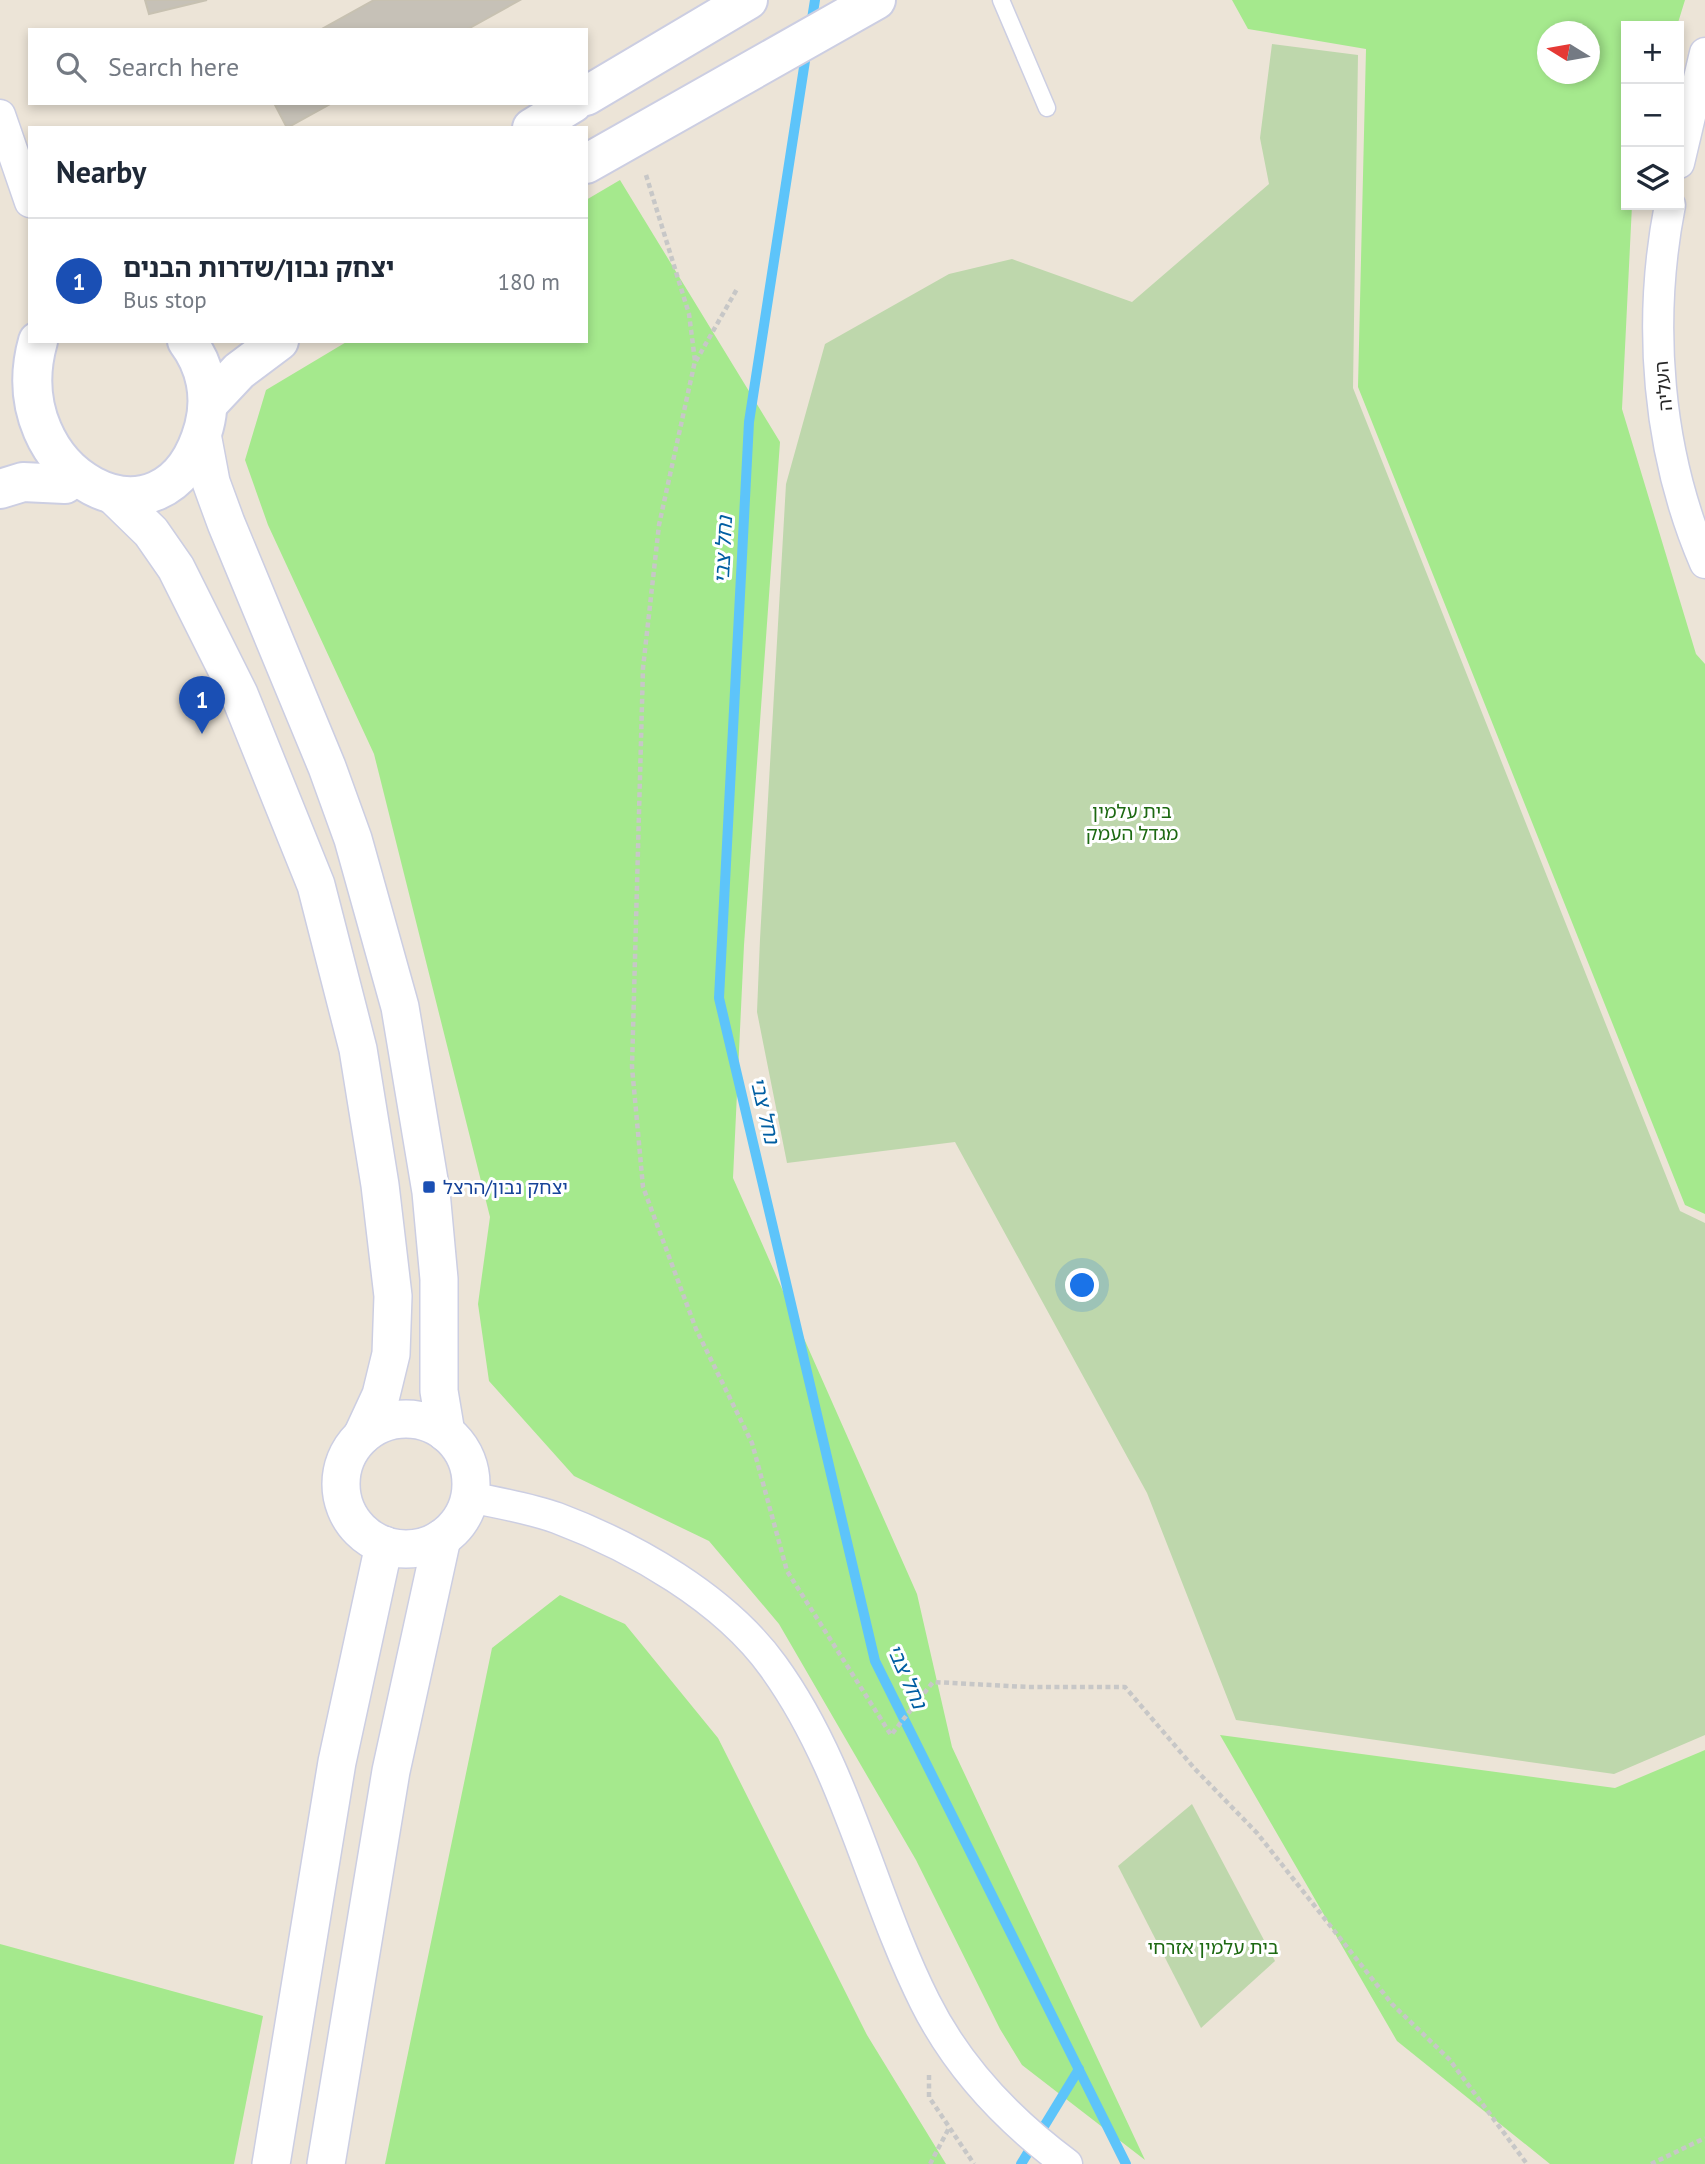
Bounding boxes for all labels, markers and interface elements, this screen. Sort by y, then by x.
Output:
north arrow [1537,21,1600,84]
map controls [1621,21,1684,210]
button: + [1621,21,1684,84]
search box [28,28,588,105]
icon: search [52,48,90,86]
text: Search here [108,50,239,83]
button: − [1621,84,1684,147]
button: layers [1621,147,1684,210]
text: Nearby [56,152,146,191]
text: יצחק נבון/שדרות הבנים [123,251,394,284]
text: 1 [72,267,86,296]
text: 180 m [498,267,560,296]
text: Bus stop [123,285,207,314]
street label: העליה [1649,360,1677,412]
water label: נחל צבי [708,513,738,585]
pin: 1 [179,676,225,734]
park label: בית עלמין מגדל העמק [1086,799,1178,845]
water label: נחל צבי [744,1074,786,1148]
place label: יצחק נבון/הרצל [443,1175,568,1199]
marker: יצחק נבון/הרצל [421,1179,437,1195]
your location [1065,1268,1099,1302]
water label: נחל צבי [881,1640,934,1714]
park label: בית עלמין אזרחי [1147,1935,1279,1959]

